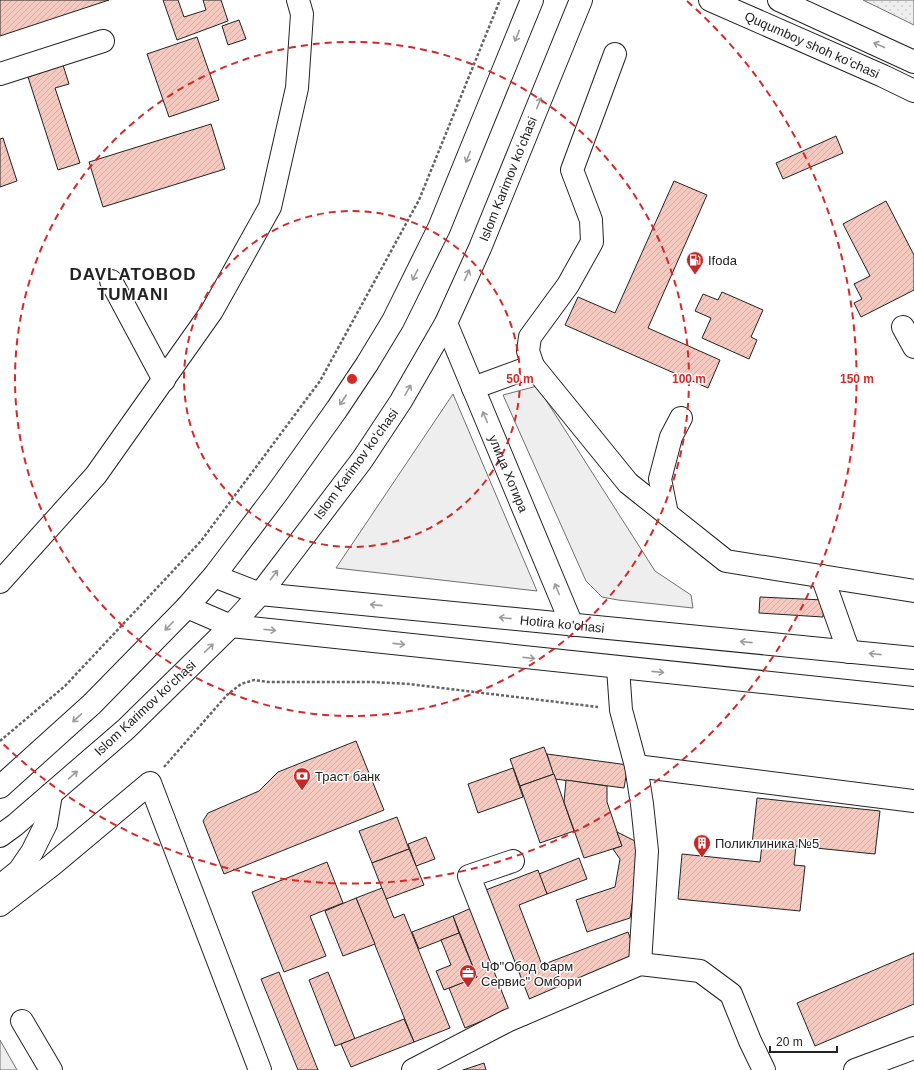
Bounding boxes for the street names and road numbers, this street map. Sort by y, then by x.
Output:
street label: Ququmboy shoh koʻchasi [742,8,882,82]
street label: Islom Karimov koʻchasi [476,114,540,243]
street label: Islom Karimov koʻchasi [311,406,401,522]
street label: улица Хотира [486,432,532,515]
street label: Hotira ko'chasi [519,612,605,635]
street label: Islom Karimov koʻchasi [91,657,199,759]

